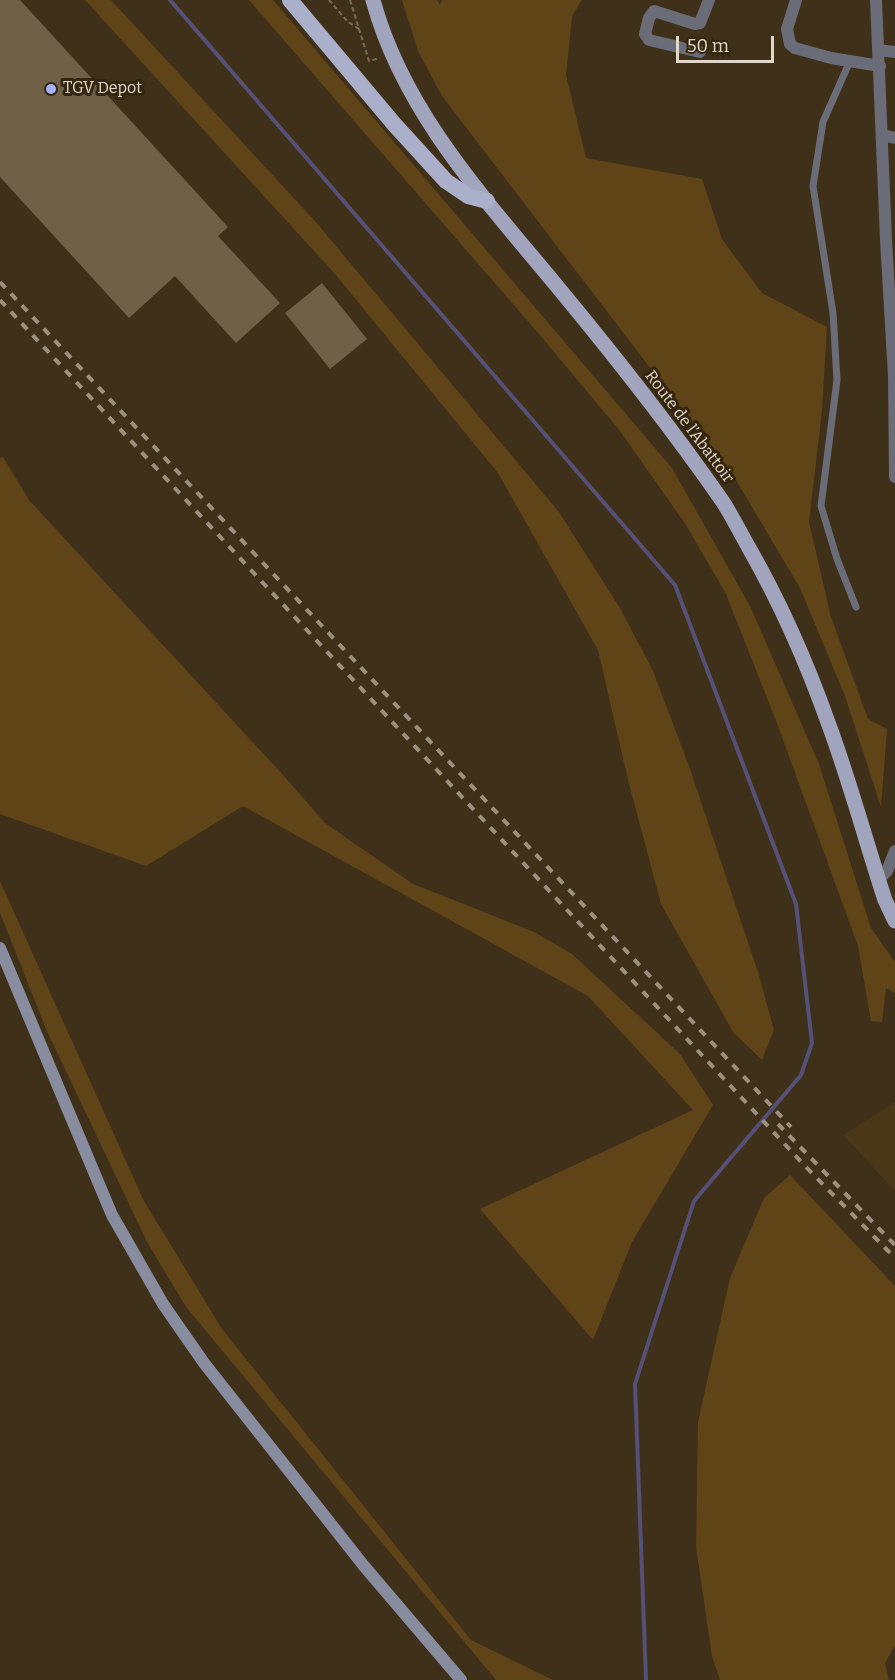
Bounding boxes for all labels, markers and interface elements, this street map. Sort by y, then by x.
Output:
scale bar [679,24,776,62]
text: 50 m [687,35,729,57]
place label: TGV Depot [63,79,142,99]
marker: TGV Depot [44,82,58,96]
street label: Route de l’Abattoir [640,367,738,487]

